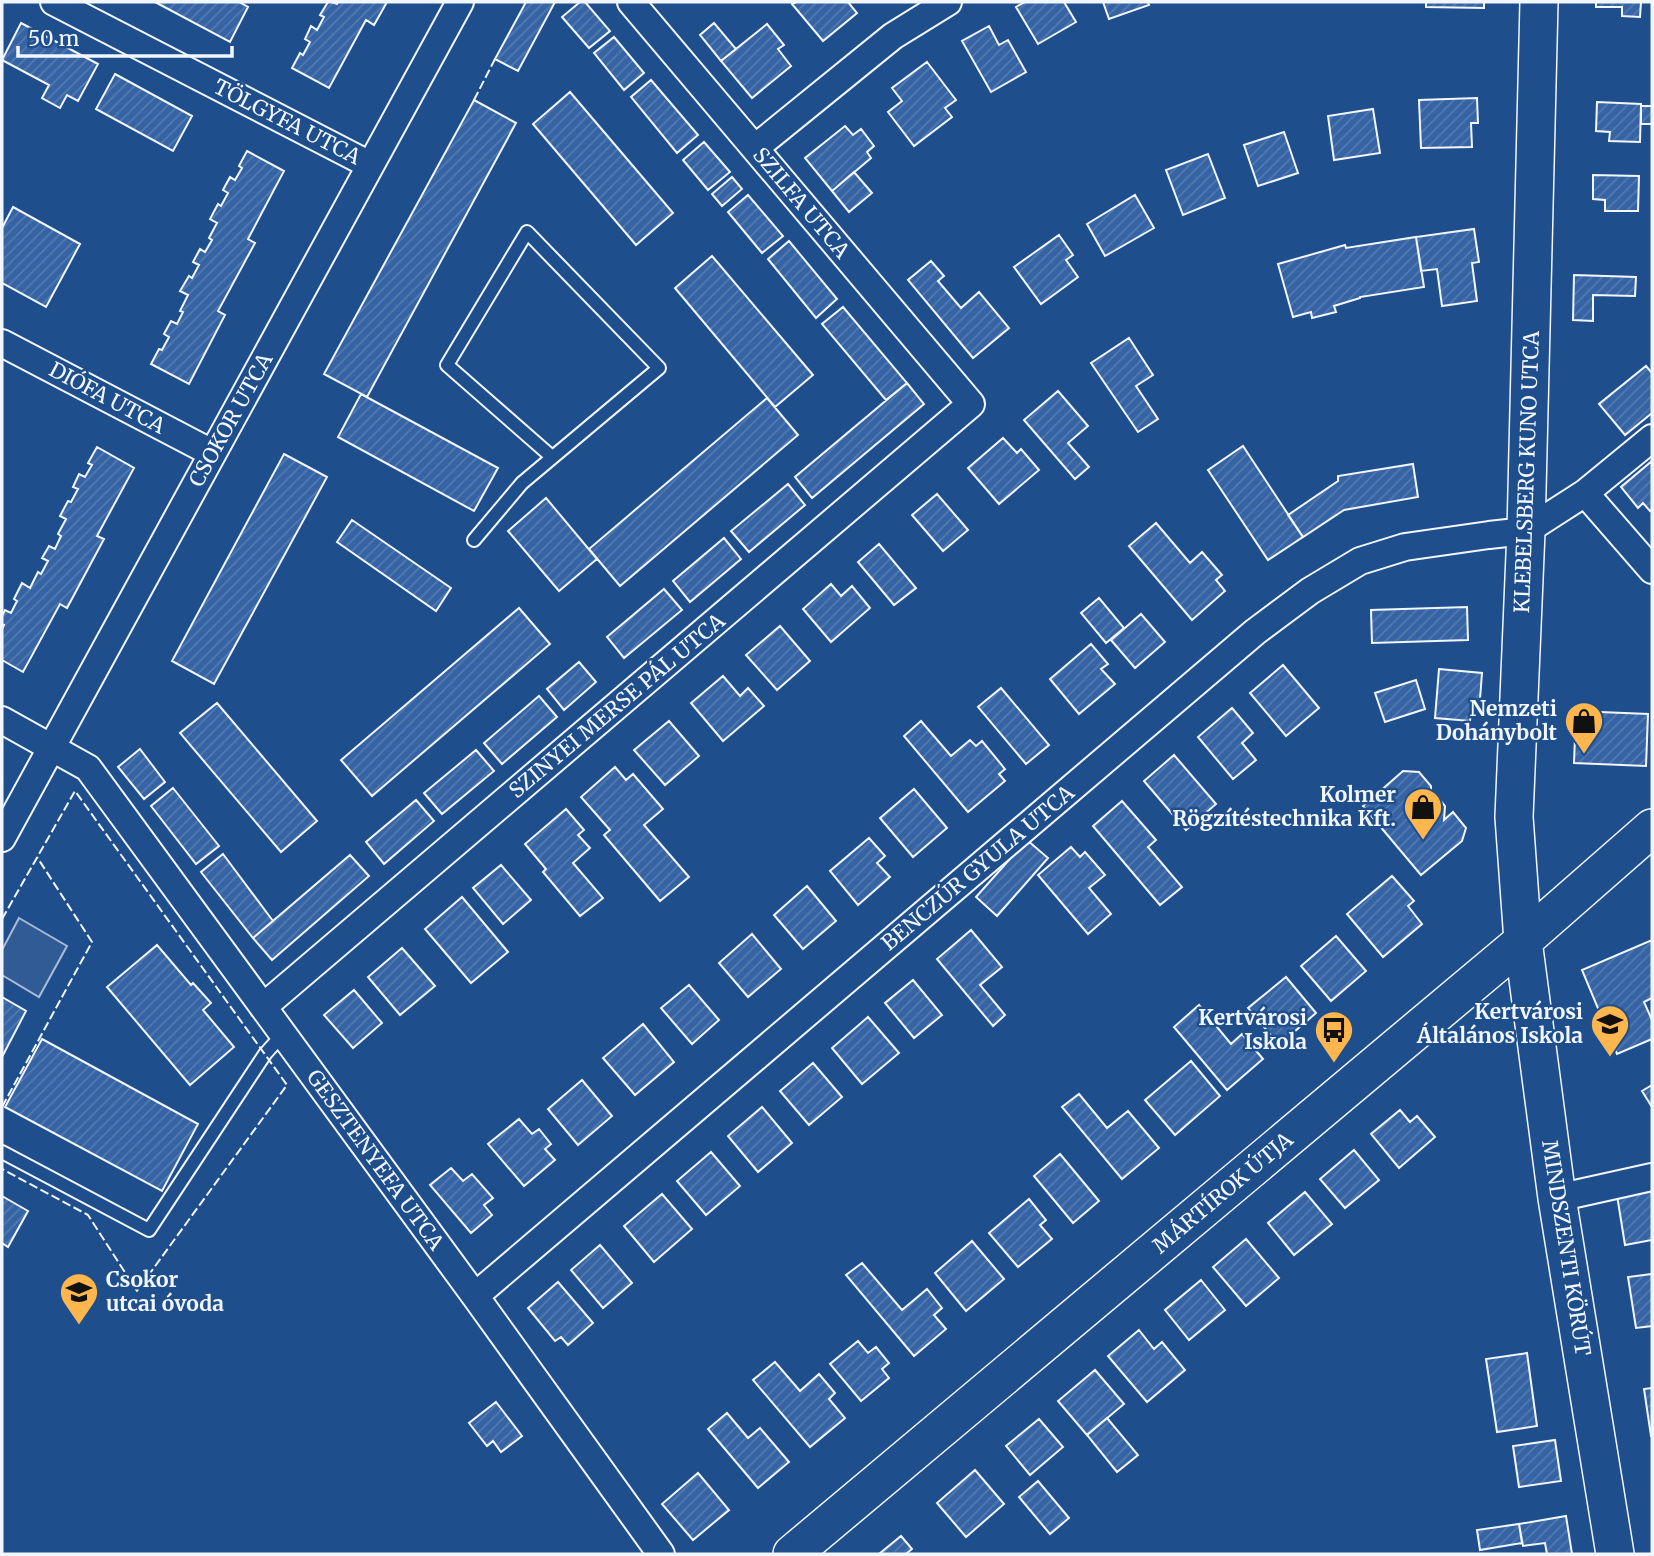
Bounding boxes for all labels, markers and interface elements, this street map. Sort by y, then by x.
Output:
scale bar [18,14,231,58]
text: 50 m [28,25,79,52]
street label: TÖLGYFA UTCA [209,73,365,170]
street label: SZILFA UTCA [747,142,856,264]
street label: KLEBELSBERG KUNO UTCA [1508,330,1545,613]
street label: CSOKOR UTCA [183,348,279,491]
street label: DIÓFA UTCA [45,356,170,439]
street label: SZINYEI MERSE PÁL UTCA [502,606,730,804]
place label: Nemzeti Dohánybolt [1436,695,1558,746]
shop icon: Nemzeti Dohánybolt [1563,700,1605,755]
street label: BENCZÚR GYULA UTCA [875,778,1080,956]
place label: Kolmer Rögzítéstechnika Kft. [1172,781,1396,832]
shop icon: Kolmer Rögzítéstechnika Kft. [1402,786,1444,841]
place label: Kertvárosi Általános Iskola [1416,998,1583,1049]
school or university icon: Kertvárosi Általános Iskola [1589,1003,1631,1058]
place label: Kertvárosi Iskola [1198,1004,1307,1055]
bus stop icon: Kertvárosi Iskola [1313,1009,1355,1064]
street label: GESZTENYEFA UTCA [301,1064,450,1255]
street label: MÁRTÍROK ÚTJA [1146,1125,1298,1259]
street label: MINDSZENTI KÖRÚT [1536,1138,1598,1358]
place label: Csokor utcai óvoda [106,1266,224,1317]
school or university icon: Csokor utcai óvoda [58,1271,100,1326]

